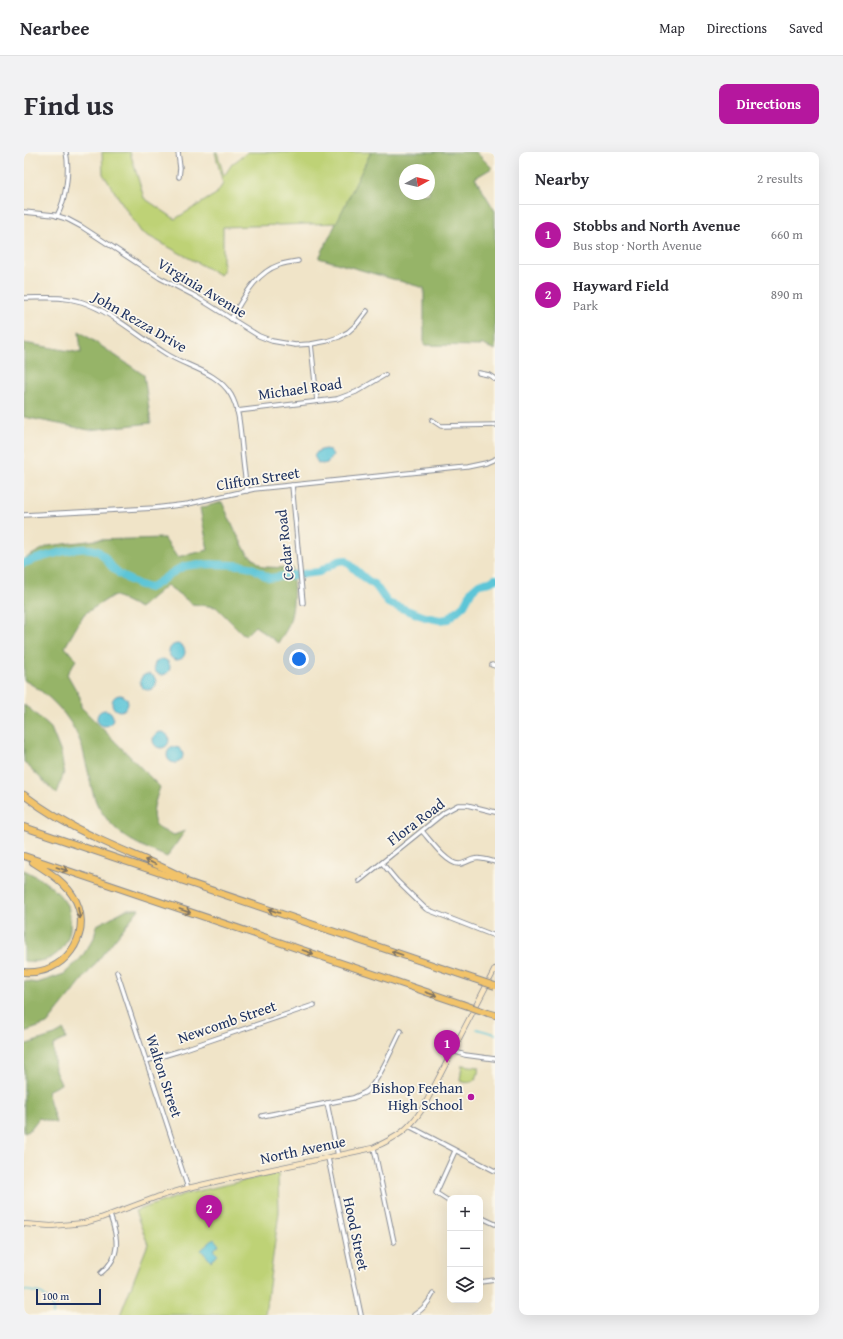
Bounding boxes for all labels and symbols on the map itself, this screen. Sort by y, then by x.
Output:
north arrow [399,164,435,200]
street label: Virginia Avenue [154,253,251,323]
street label: John Rezza Drive [88,285,191,357]
street label: Michael Road [257,372,343,405]
street label: Clifton Street [215,461,302,495]
street label: Cedar Road [270,509,299,582]
your location [289,649,309,669]
street label: Flora Road [383,793,449,850]
one-way arrow [145,858,157,865]
one-way arrow [55,866,68,873]
one-way arrow [76,906,84,919]
one-way arrow [179,907,191,915]
one-way arrow [268,907,280,915]
one-way arrow [301,949,314,956]
one-way arrow [391,949,404,956]
one-way arrow [425,990,437,998]
street label: Newcomb Street [175,995,280,1048]
pin: 1 [434,1030,460,1063]
street label: Walton Street [141,1032,188,1121]
place label: Bishop Feehan High School [372,1077,464,1115]
marker: Bishop Feehan High School [466,1092,476,1102]
street label: North Avenue [258,1130,348,1169]
pin: 2 [196,1195,222,1228]
street label: Hood Street [338,1195,375,1273]
scale bar [36,1287,101,1306]

